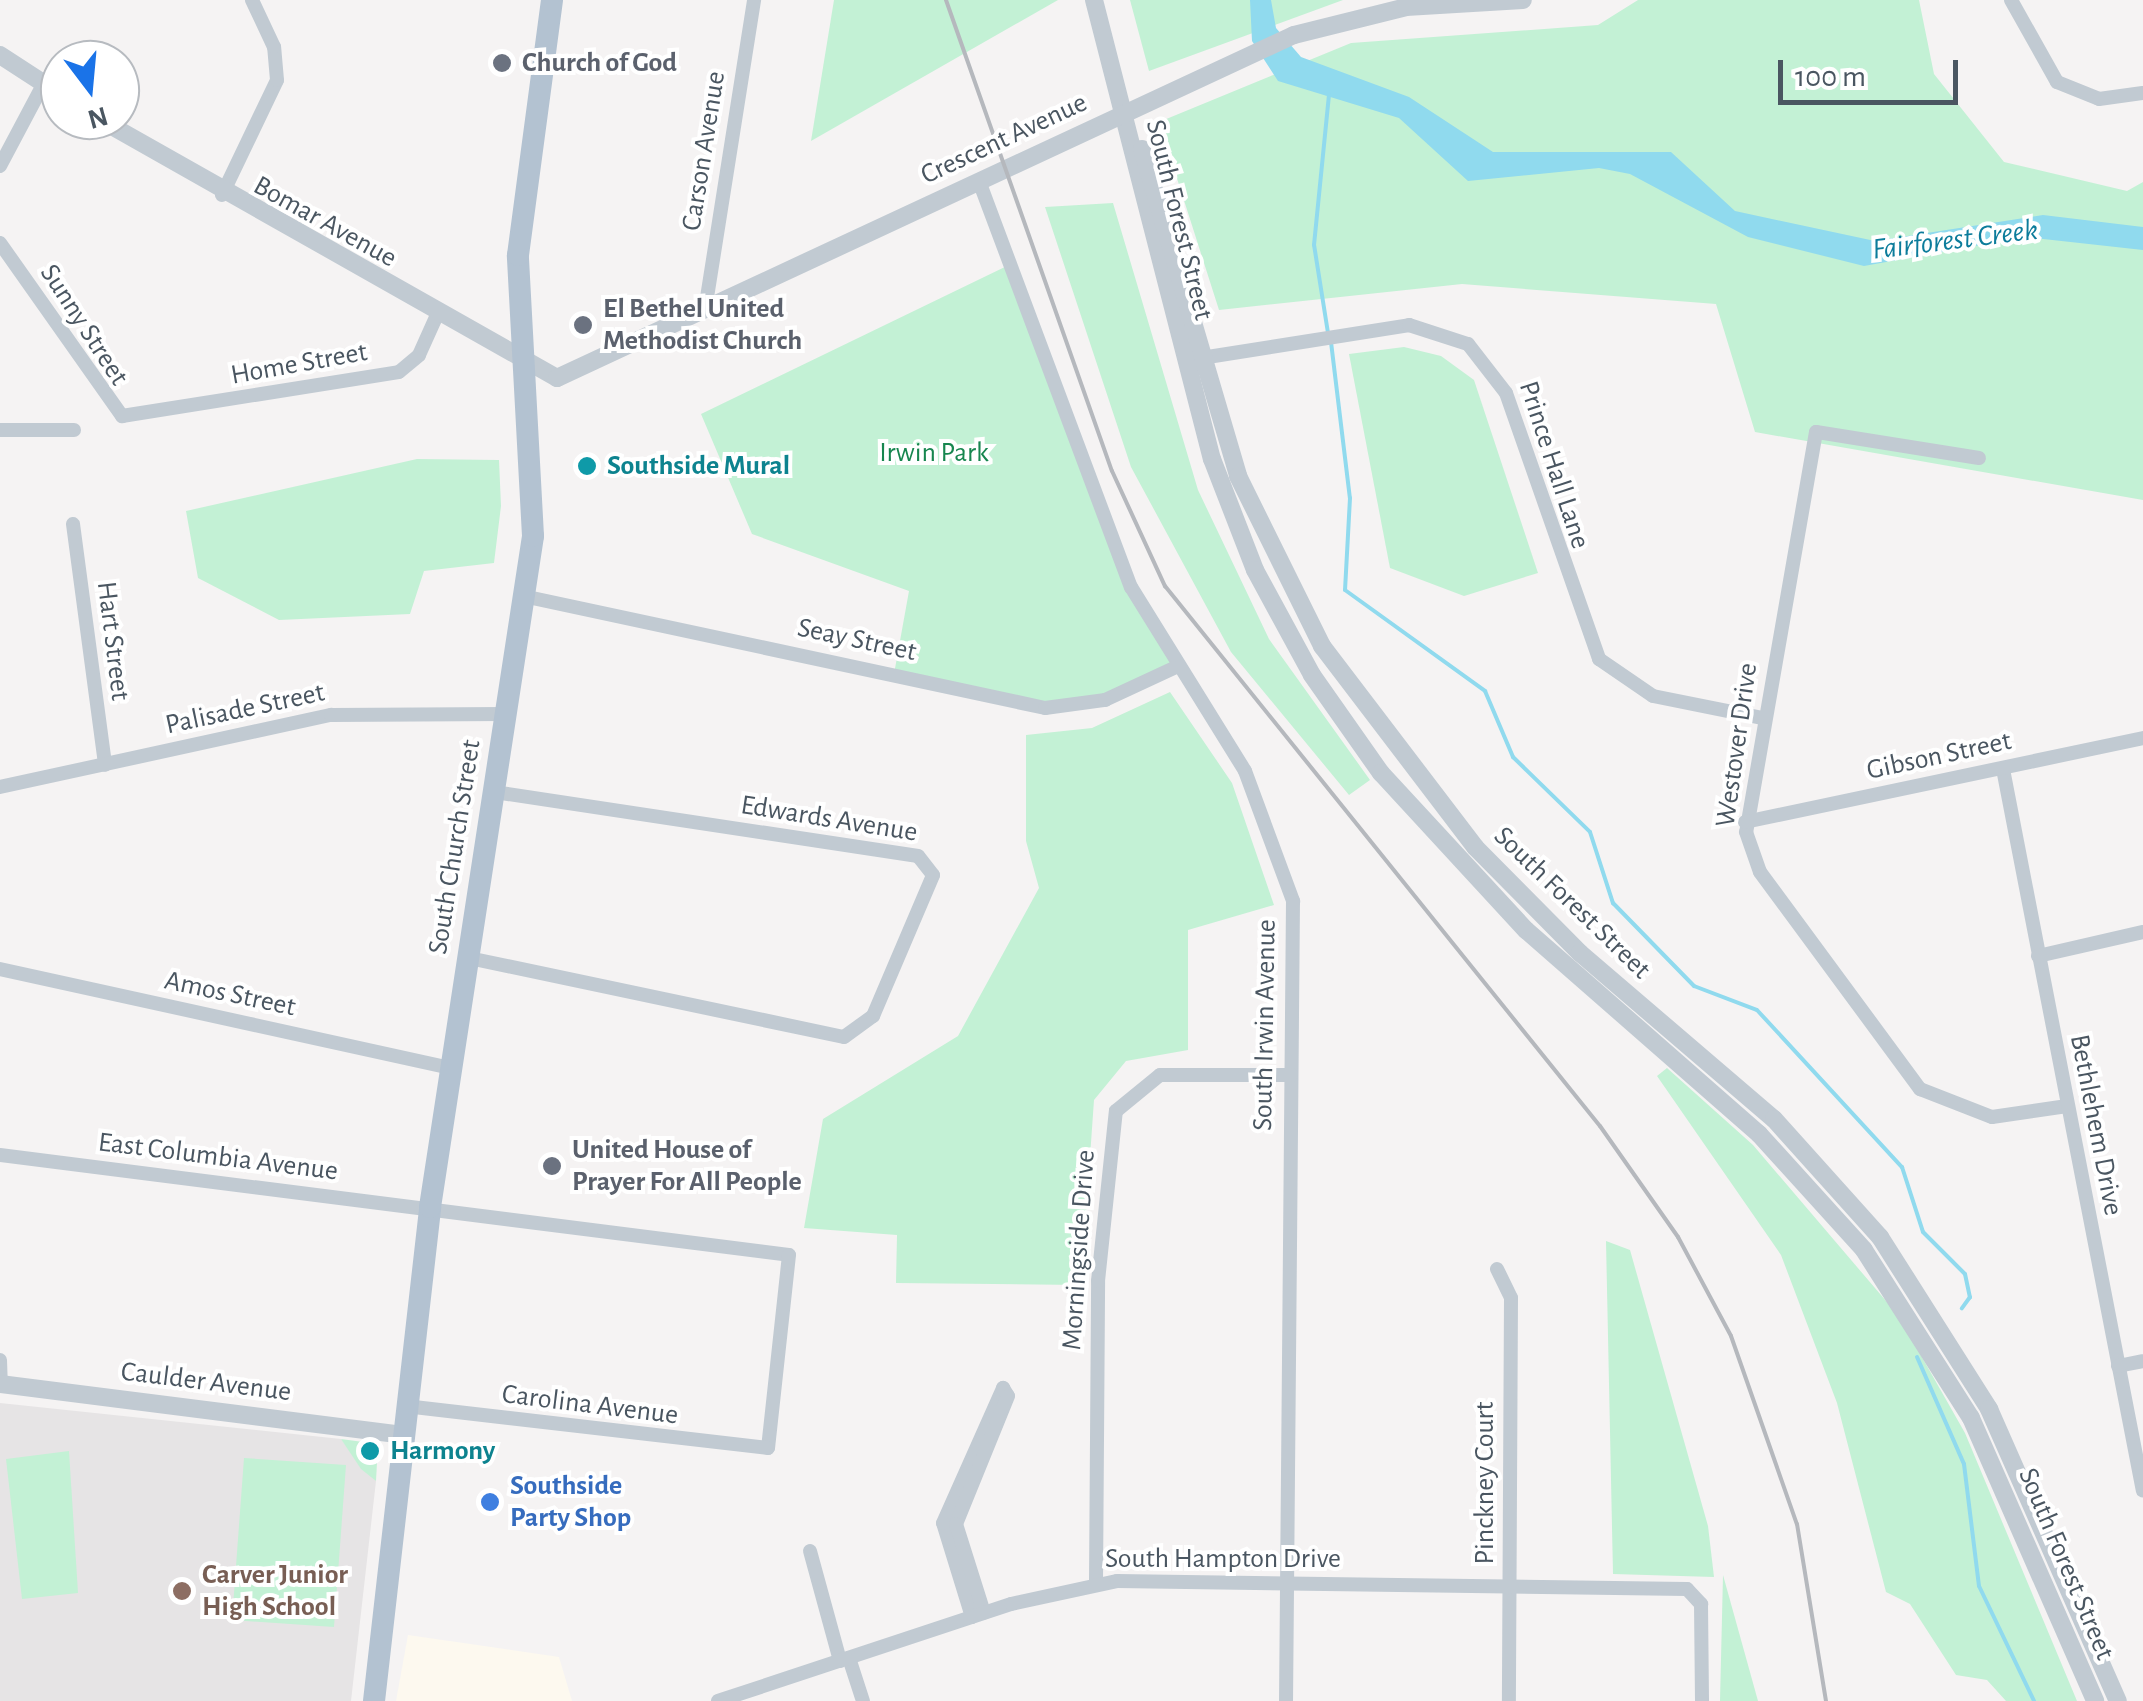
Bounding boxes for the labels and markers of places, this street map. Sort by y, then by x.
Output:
place label: Church of God [522,46,677,80]
marker: Church of God [491,52,513,74]
place label: El Bethel United Methodist Church [603,292,802,358]
marker: El Bethel United Methodist Church [572,314,594,336]
place label: Southside Mural [607,449,790,483]
marker: Southside Mural [576,455,598,477]
place label: United House of Prayer For All People [572,1133,802,1199]
marker: United House of Prayer For All People [541,1155,563,1177]
place label: Harmony [390,1434,495,1468]
marker: Harmony [359,1440,381,1462]
place label: Southside Party Shop [510,1469,631,1535]
marker: Southside Party Shop [479,1491,501,1513]
place label: Carver Junior High School [202,1558,348,1624]
marker: Carver Junior High School [171,1580,193,1602]

